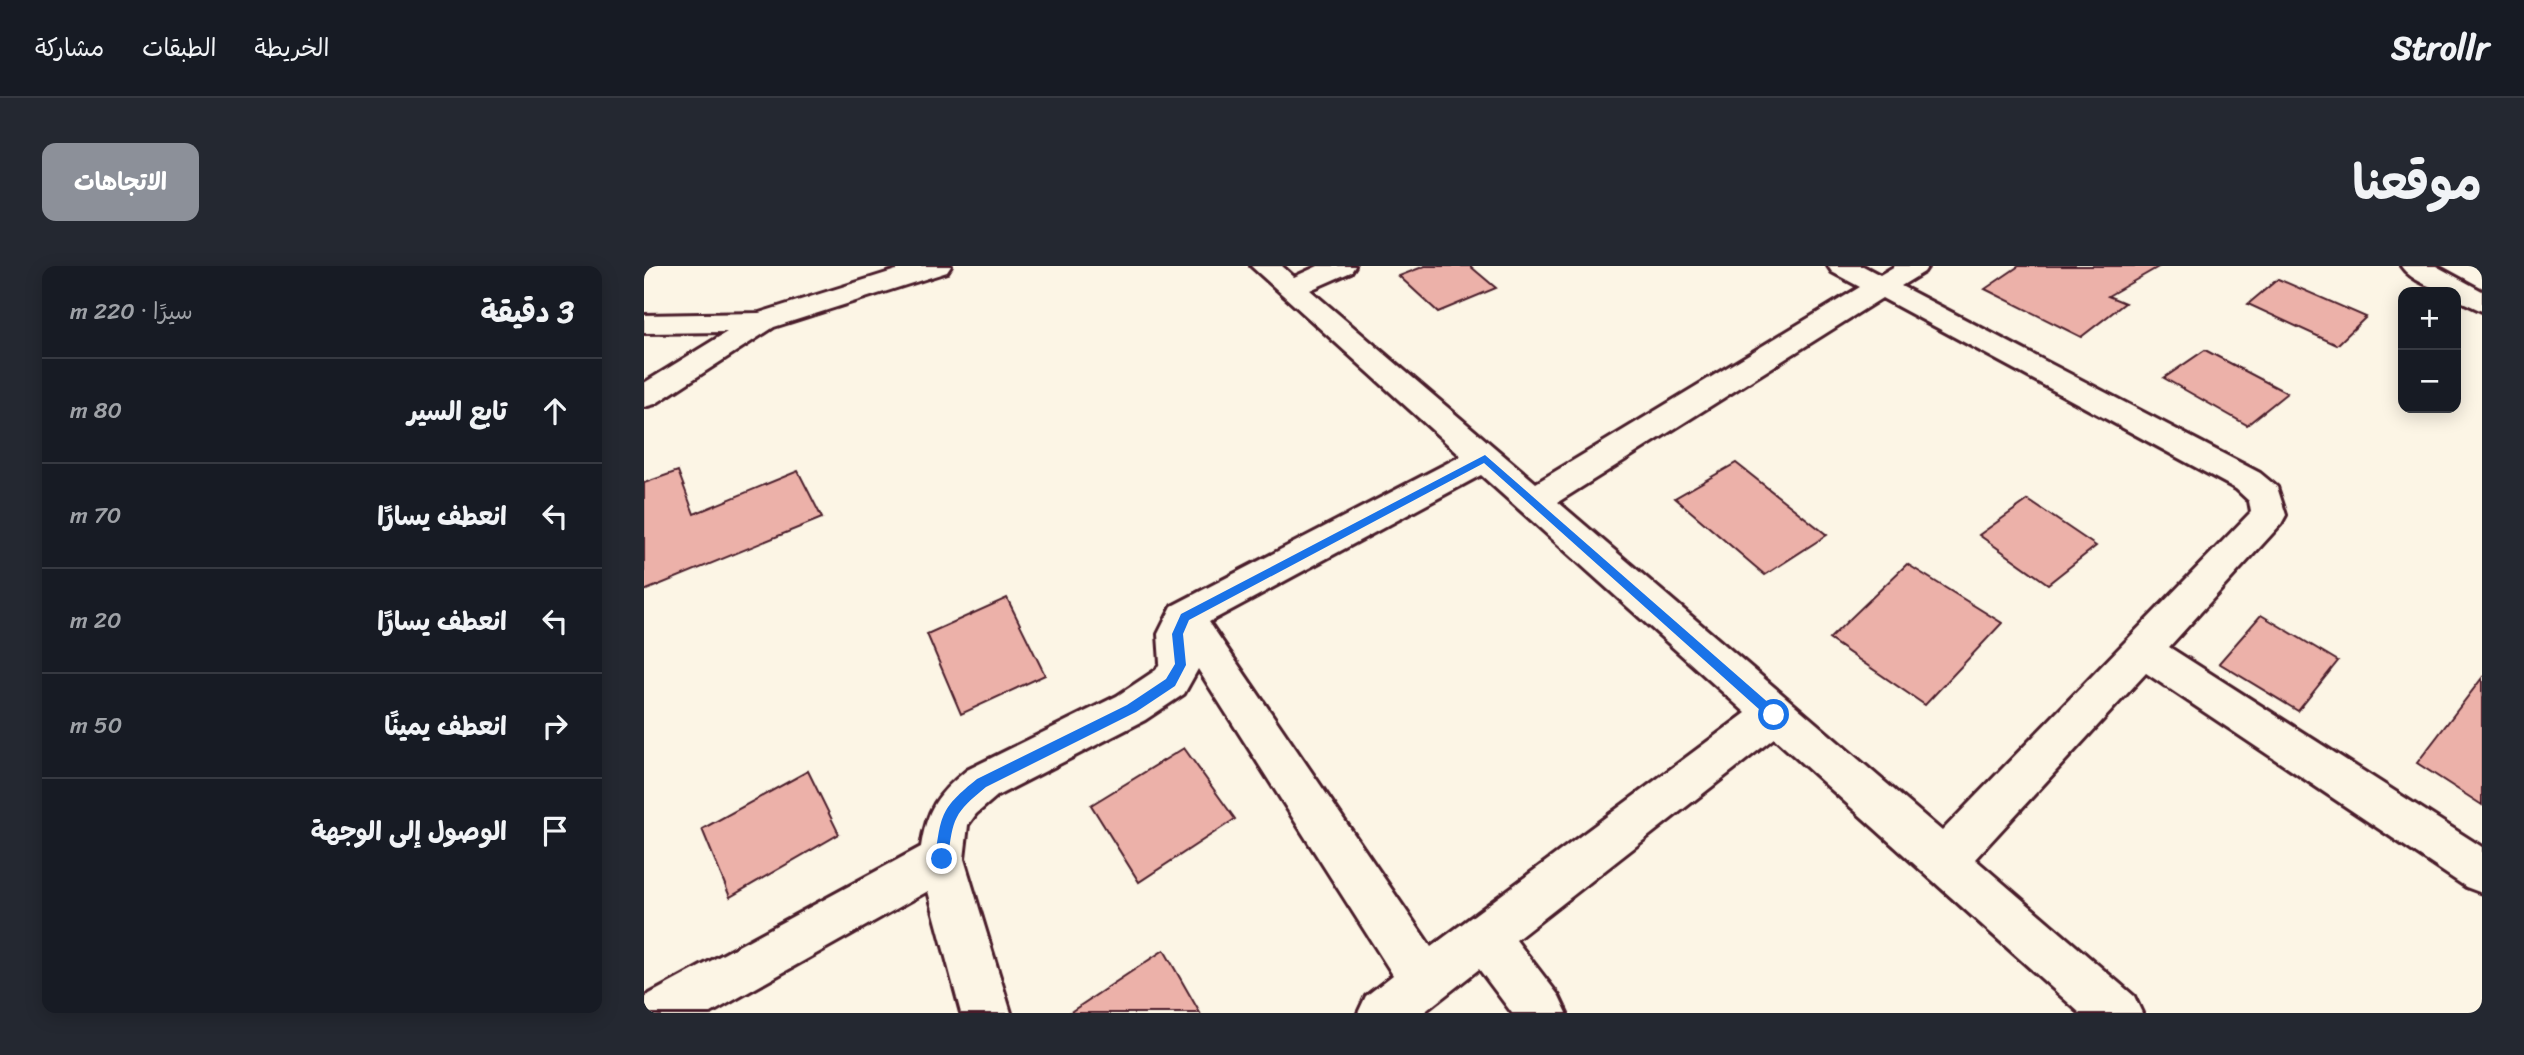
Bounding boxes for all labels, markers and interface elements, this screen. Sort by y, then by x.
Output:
text: Strollr [2391,19,2489,77]
text: مشاركة [35,27,104,69]
text: الطبقات [142,27,217,69]
text: الخريطة [255,27,329,69]
text: موقعنا [2352,139,2482,226]
button: الاتجاهات [42,143,199,221]
text: 3 دقيقة [481,285,574,339]
map controls [2398,287,2461,413]
button: + [2398,287,2461,350]
text: سيرًا · 220 m [70,291,193,332]
button: − [2398,350,2461,413]
text: تابع السير [408,388,507,434]
text: 80 m [70,390,122,431]
icon: ahead [536,392,574,430]
text: انعطف يسارًا [377,493,507,539]
text: 70 m [70,495,121,536]
icon: left [536,497,574,535]
text: انعطف يسارًا [377,598,507,644]
text: 20 m [70,600,121,641]
icon: left [536,602,574,640]
route start [1758,699,1789,730]
text: انعطف يمينًا [384,703,507,749]
text: 50 m [70,705,122,746]
icon: right [536,707,574,745]
text: الوصول إلى الوجهة [311,808,507,854]
icon: arrive [536,812,574,850]
route end [926,843,957,874]

